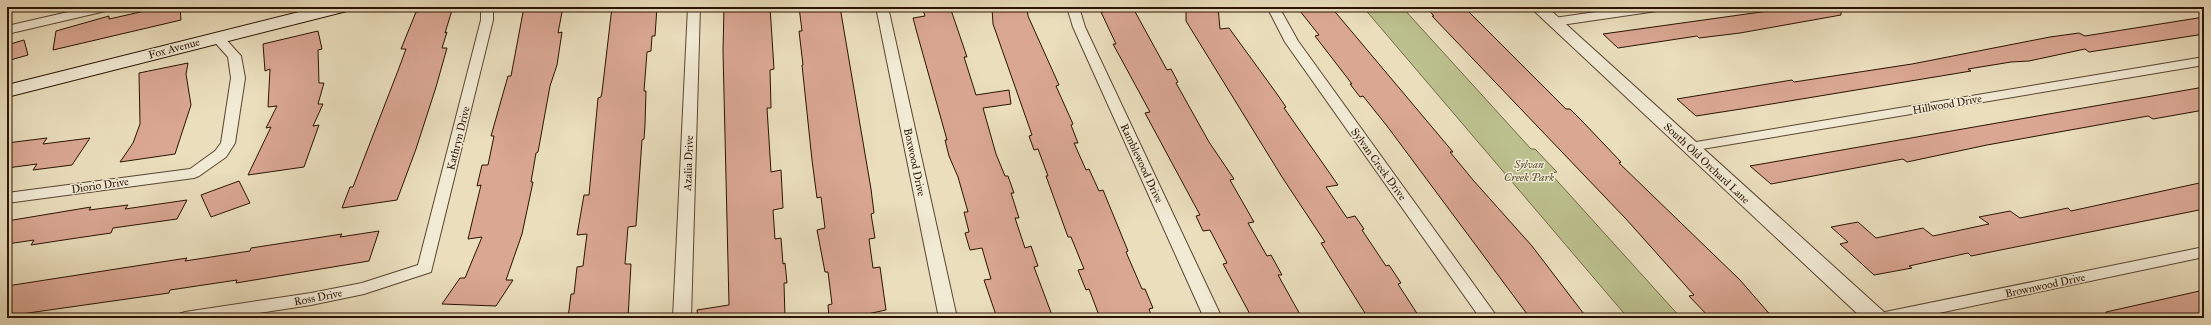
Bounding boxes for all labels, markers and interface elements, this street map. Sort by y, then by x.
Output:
street label: Fox Avenue [147,35,202,62]
street label: Hillwood Drive [1911,92,1983,117]
street label: Kathryn Drive [444,104,473,171]
street label: South Old Orchard Lane [1661,120,1753,207]
street label: Ramblewood Drive [1117,121,1166,205]
street label: Sylvan Creek Drive [1348,126,1409,203]
street label: Boxwood Drive [901,127,928,198]
street label: Azalia Drive [681,135,696,192]
park label: Sylvan Creek Park [1504,158,1554,184]
street label: Diorio Drive [71,175,130,196]
street label: Brownwood Drive [2004,271,2087,300]
street label: Ross Drive [293,286,344,309]

